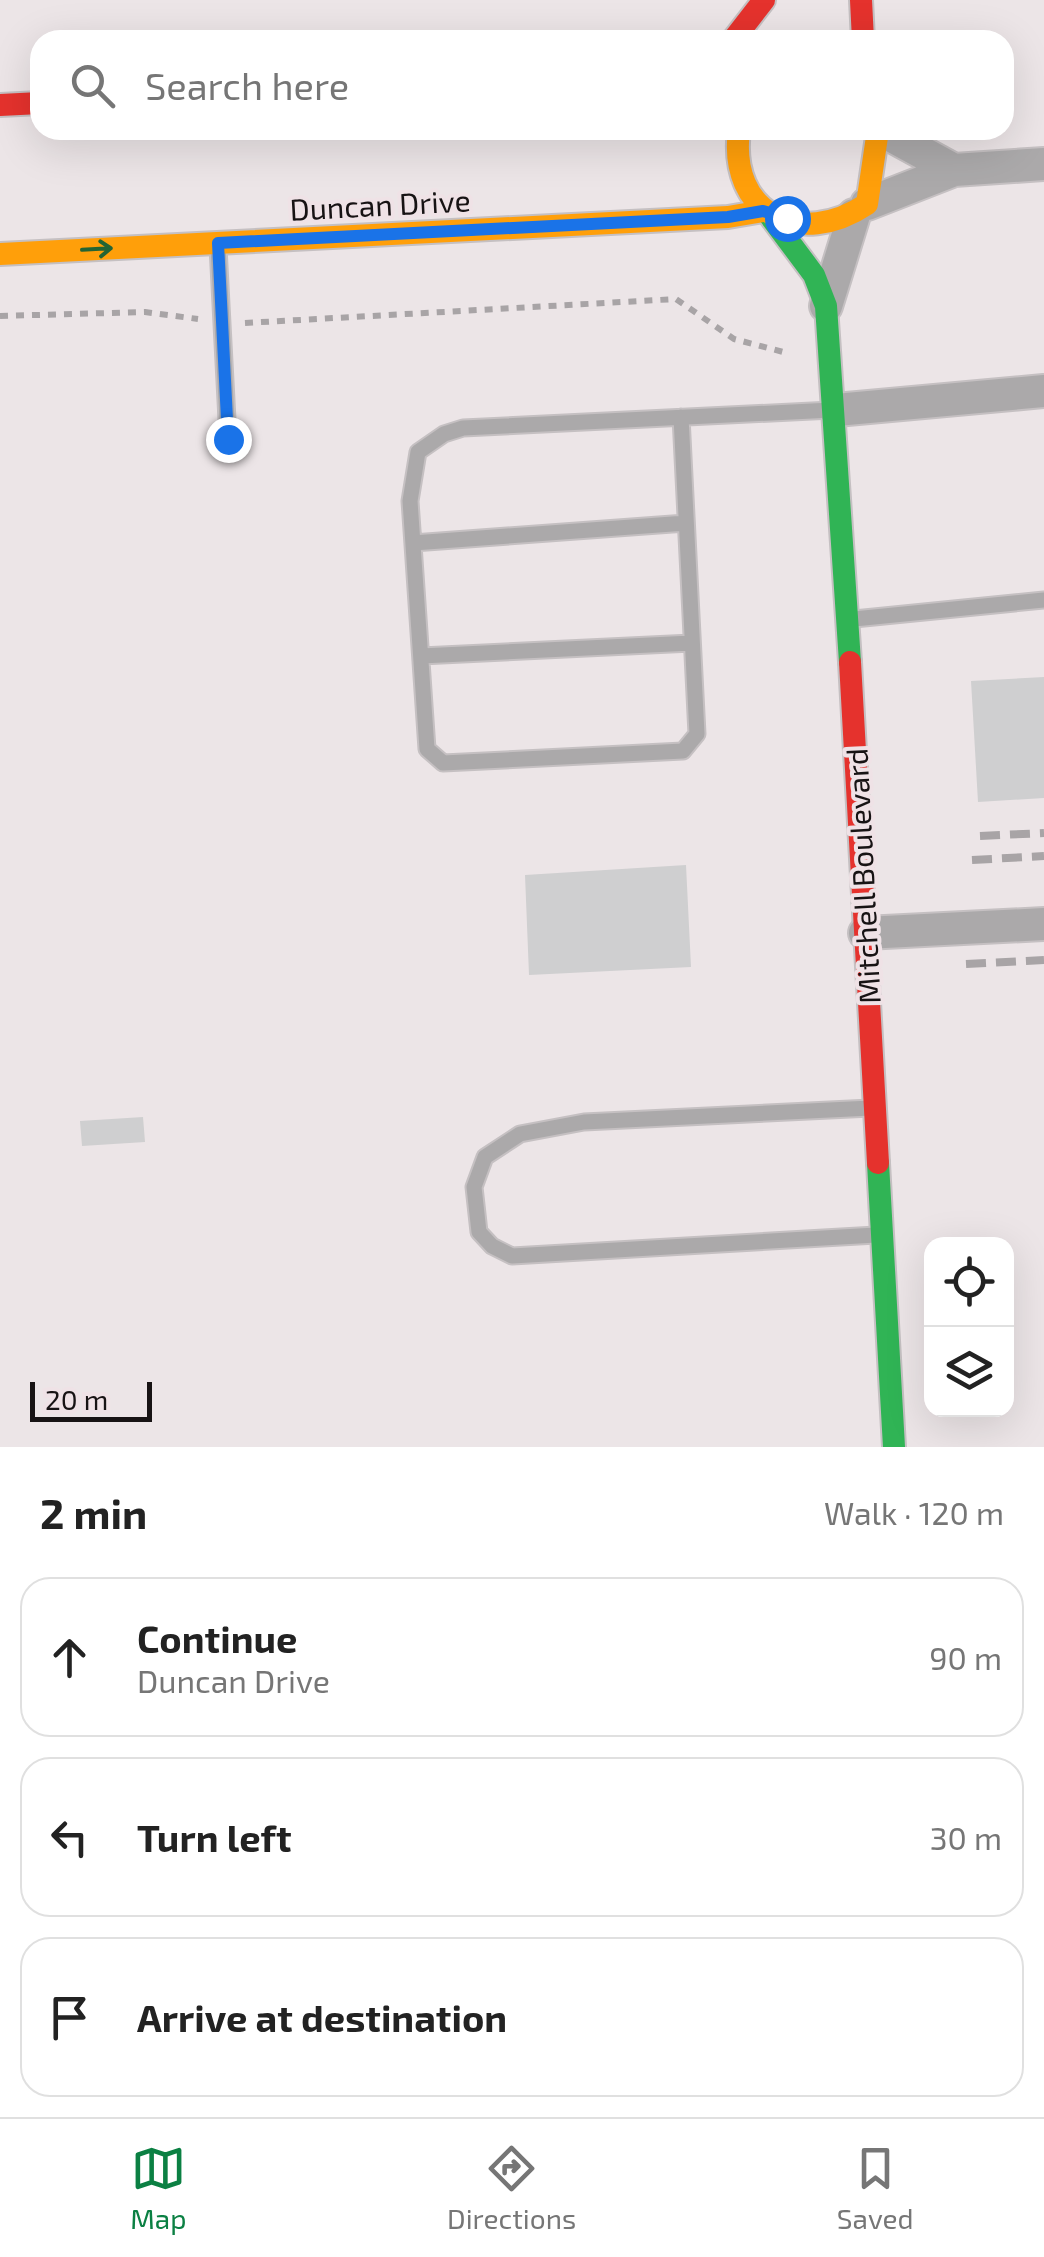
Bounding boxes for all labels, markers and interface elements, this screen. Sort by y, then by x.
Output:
search box [30,30,1014,140]
icon: search [65,58,120,113]
text: Search here [145,62,349,108]
street label: Duncan Drive [289,181,471,227]
route start [765,196,811,242]
one-way arrow [81,239,113,258]
route end [206,417,252,463]
street label: Mitchell Boulevard [837,747,887,1005]
map controls [924,1237,1014,1417]
button: locate [924,1237,1014,1327]
button: layers [924,1327,1014,1417]
scale bar [30,1377,152,1422]
text: 20 m [45,1382,108,1416]
text: 2 min [40,1487,147,1537]
text: Walk · 120 m [824,1493,1004,1531]
text: Continue [137,1615,297,1661]
icon: ahead [42,1630,97,1685]
text: 90 m [929,1638,1002,1676]
text: Duncan Drive [137,1661,330,1699]
icon: left [42,1810,97,1865]
text: Turn left [137,1814,292,1860]
text: 30 m [930,1818,1002,1856]
icon: arrive [42,1990,97,2045]
text: Arrive at destination [137,1994,507,2040]
tab: Map [130,2141,186,2235]
tab: Directions [447,2141,576,2235]
tab: Saved [837,2141,914,2235]

